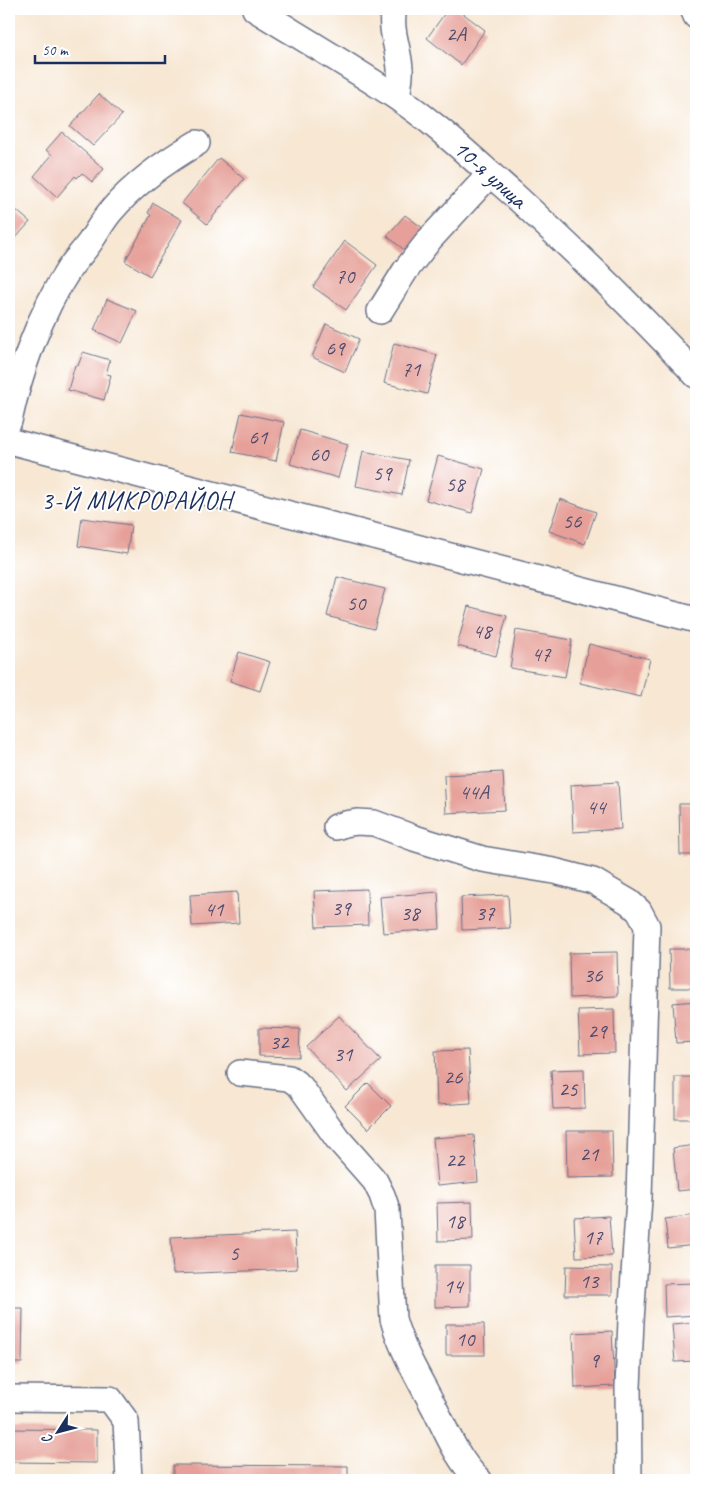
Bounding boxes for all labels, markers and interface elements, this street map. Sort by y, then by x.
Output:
house number: 2А [446,21,467,47]
scale bar [35,32,165,64]
text: 50 m [42,41,69,60]
street label: 10-я улица [447,133,535,216]
house number: 70 [336,263,356,289]
house number: 69 [326,335,346,361]
house number: 71 [402,356,422,382]
house number: 61 [249,424,269,450]
house number: 60 [310,441,330,467]
house number: 59 [373,460,393,486]
house number: 58 [446,471,467,497]
district label: 3-Й МИКРОРАЙОН [41,485,236,517]
house number: 56 [563,508,582,534]
house number: 50 [347,590,367,616]
house number: 48 [473,618,494,644]
house number: 47 [532,641,552,667]
house number: 44А [459,779,490,805]
house number: 44 [587,794,608,820]
house number: 39 [332,895,352,921]
house number: 41 [205,896,225,922]
house number: 38 [401,900,422,926]
house number: 37 [476,900,496,926]
house number: 36 [584,962,603,988]
house number: 29 [588,1018,608,1044]
house number: 32 [270,1029,290,1055]
house number: 31 [334,1041,354,1067]
house number: 26 [444,1064,463,1090]
house number: 25 [559,1076,579,1102]
house number: 21 [580,1141,600,1167]
house number: 22 [446,1147,466,1173]
house number: 18 [446,1208,467,1234]
house number: 17 [584,1224,604,1250]
house number: 5 [229,1240,240,1266]
house number: 13 [580,1268,600,1294]
house number: 14 [444,1273,465,1299]
house number: 10 [456,1326,476,1352]
house number: 9 [589,1347,600,1373]
north arrow [32,1406,82,1456]
text: С [38,1430,57,1447]

